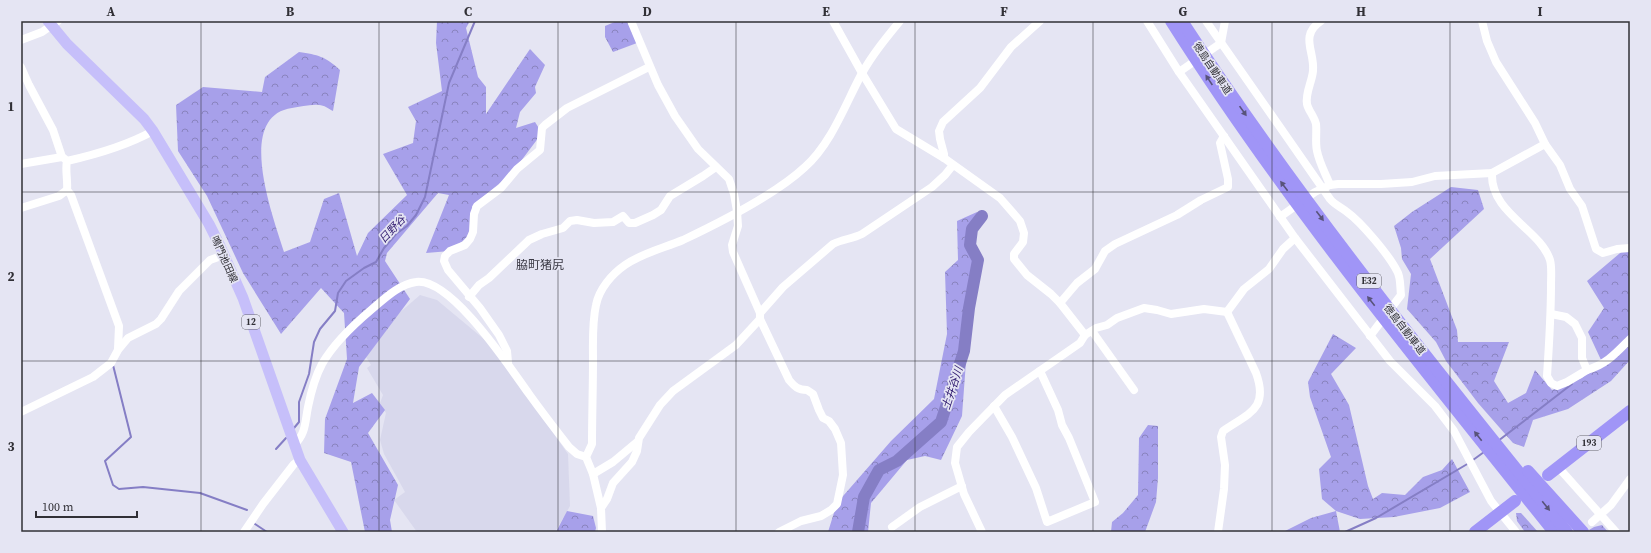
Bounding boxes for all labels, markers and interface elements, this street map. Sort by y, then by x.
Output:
text: A [107,3,116,20]
text: B [286,3,295,20]
text: C [464,3,472,20]
text: D [642,3,652,20]
text: E [822,3,830,20]
text: F [1000,3,1008,20]
text: G [1179,3,1188,20]
text: H [1356,3,1366,20]
text: I [1537,3,1543,20]
street label: 徳島自動車道 [1190,40,1235,97]
one-way arrow [1205,75,1213,85]
text: 1 [7,98,15,115]
one-way arrow [1239,106,1247,117]
one-way arrow [1280,181,1288,192]
water label: 日野谷 [376,211,410,247]
one-way arrow [1315,211,1324,222]
street label: 鳴門池田線 [208,234,241,285]
district label: 脇町猪尻 [516,257,564,273]
text: 2 [7,268,15,285]
road number: E32 [1357,274,1381,288]
one-way arrow [1367,295,1376,306]
street label: 徳島自動車道 [1381,302,1428,357]
road number: 12 [242,315,260,329]
water label: 土井谷川 [939,364,967,411]
one-way arrow [1473,430,1482,441]
road number: 193 [1577,436,1601,450]
text: 3 [7,438,15,455]
scale bar [36,493,137,519]
text: 100 m [42,499,74,515]
one-way arrow [1542,501,1551,512]

